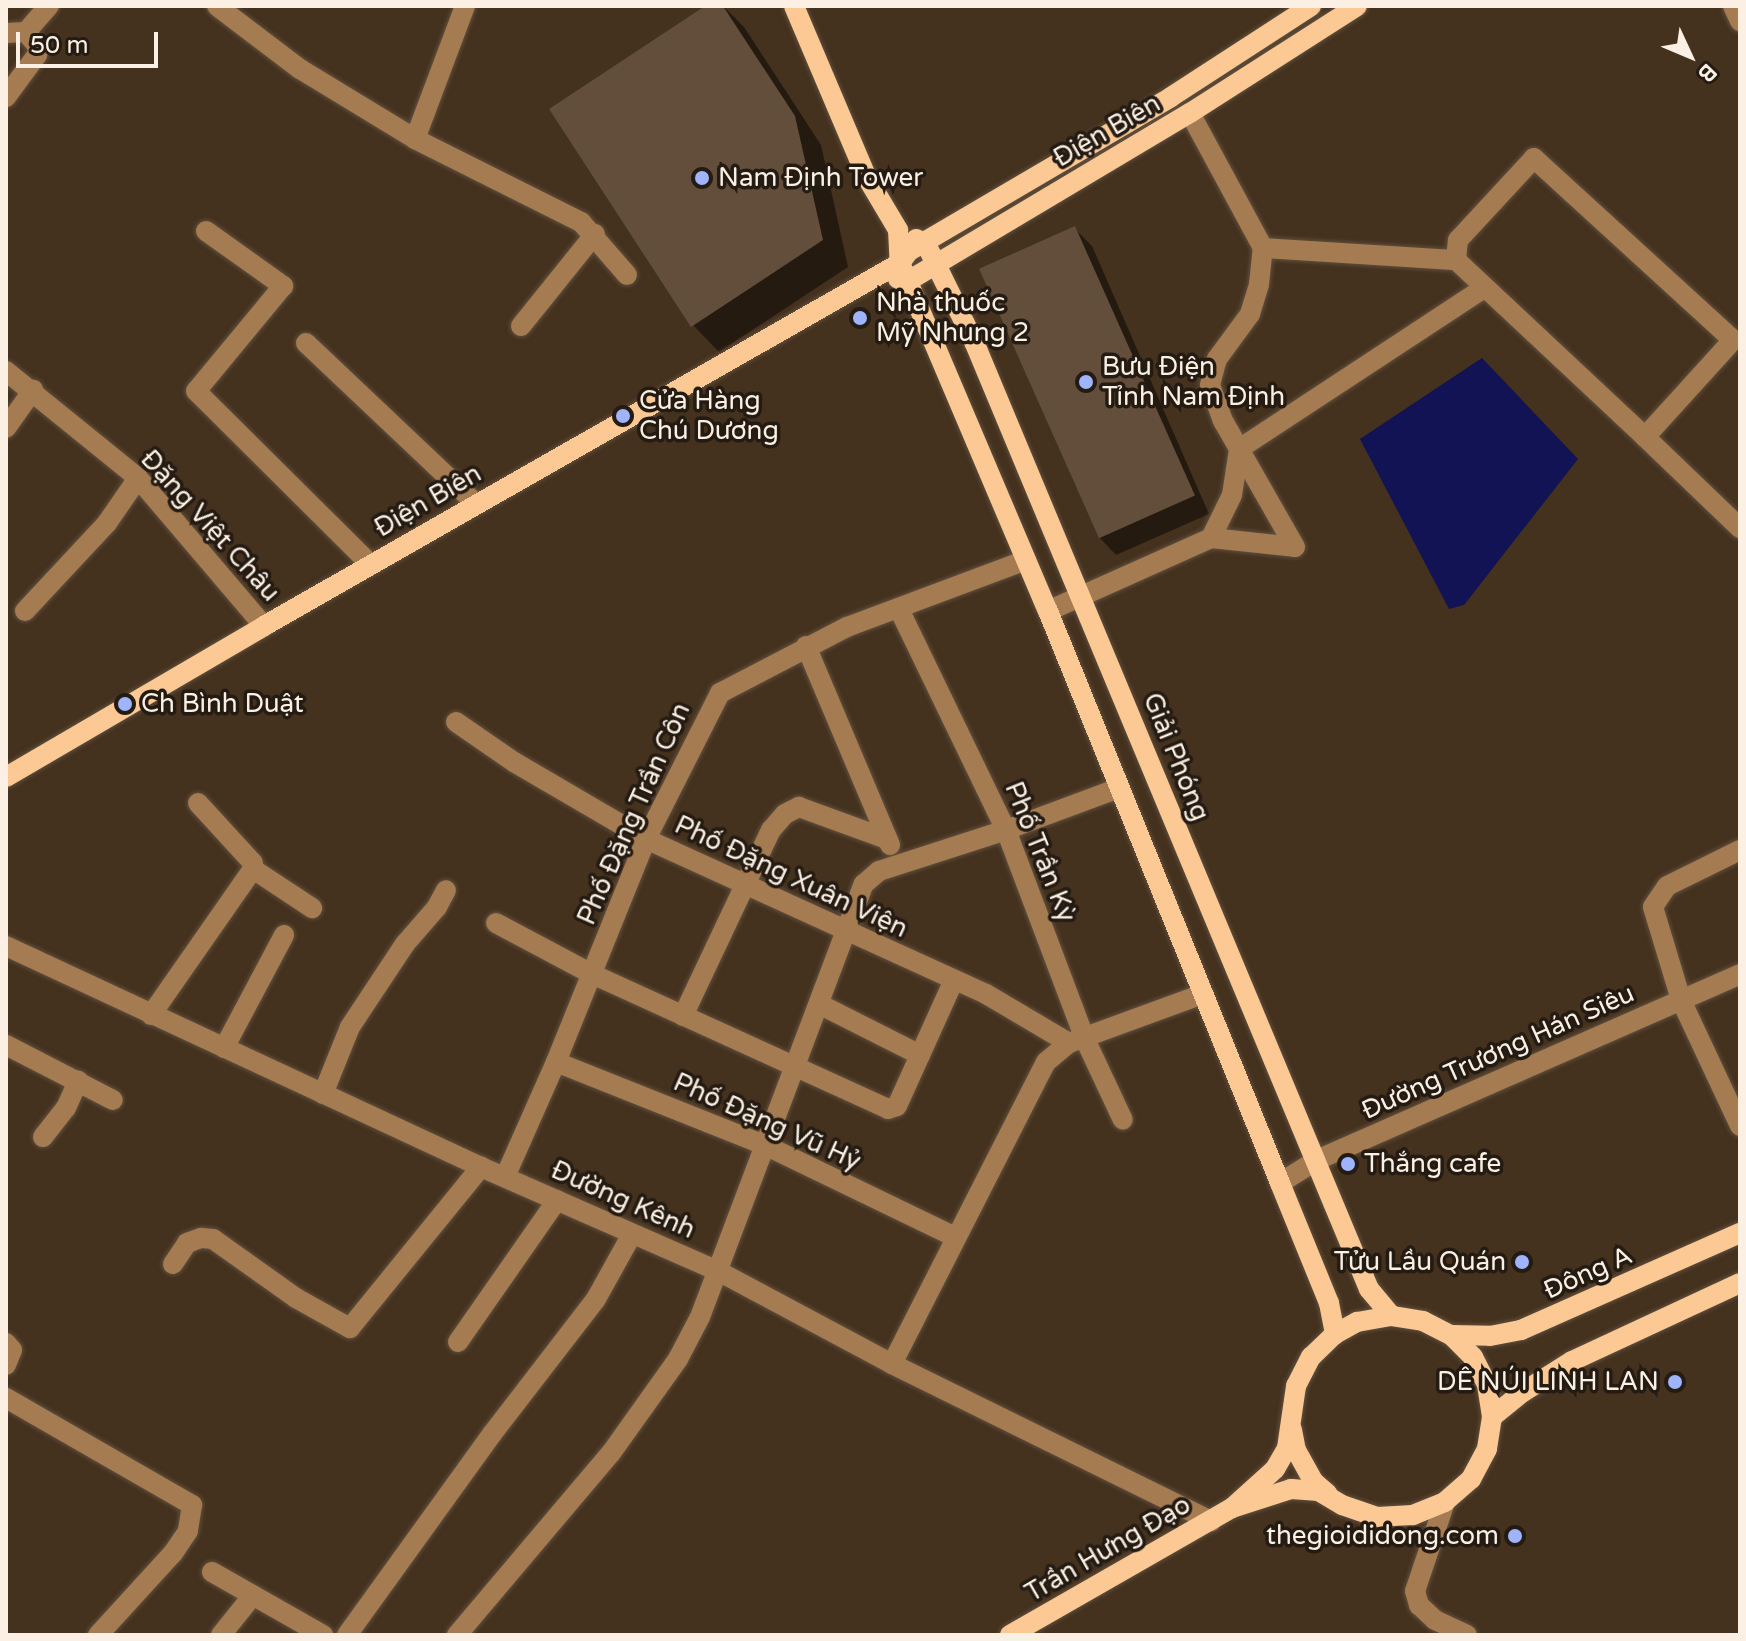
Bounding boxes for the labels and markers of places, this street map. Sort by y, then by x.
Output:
place label: Nam Định Tower [718,162,923,194]
marker: Nam Định Tower [693,169,711,187]
place label: Nhà thuốc Mỹ Nhung 2 [876,287,1029,348]
marker: Nhà thuốc Mỹ Nhung 2 [851,309,869,327]
place label: Bưu Điện Tỉnh Nam Định [1102,351,1285,412]
marker: Bưu Điện Tỉnh Nam Định [1077,373,1095,391]
place label: Cửa Hàng Chú Dương [639,385,779,446]
marker: Cửa Hàng Chú Dương [614,407,632,425]
place label: Ch Bình Duật [141,688,304,720]
marker: Ch Bình Duật [116,695,134,713]
place label: Thắng cafe [1364,1148,1501,1180]
marker: Thắng cafe [1339,1155,1357,1173]
place label: Tửu Lầu Quán [1334,1246,1506,1278]
marker: Tửu Lầu Quán [1513,1253,1531,1271]
place label: DÊ NÚI LINH LAN [1437,1366,1659,1398]
marker: DÊ NÚI LINH LAN [1666,1373,1684,1391]
place label: thegioididong.com [1266,1520,1499,1552]
marker: thegioididong.com [1506,1527,1524,1545]

